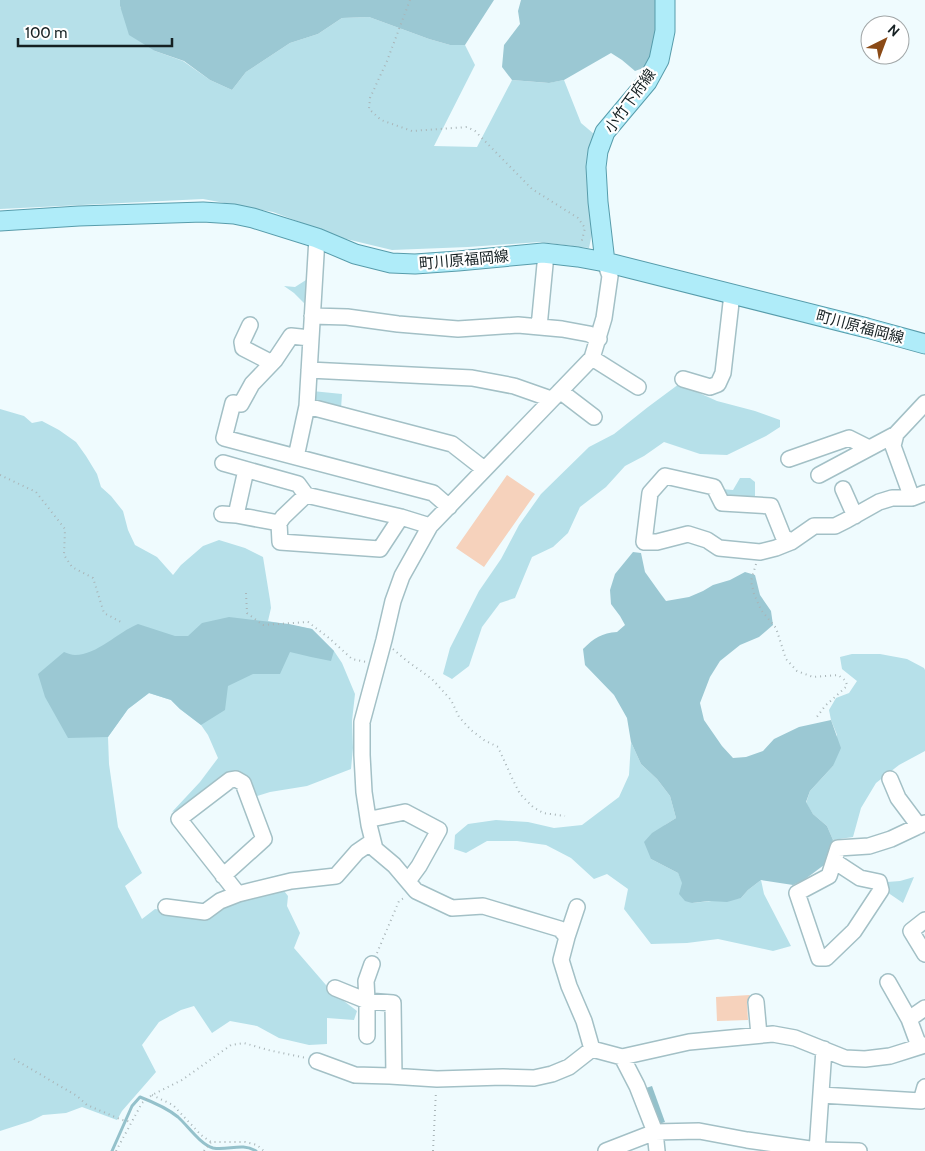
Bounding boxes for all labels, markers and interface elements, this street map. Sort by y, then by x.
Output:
scale bar [18,15,171,47]
north arrow [860,15,910,65]
text: N [884,20,903,40]
text: 100 m [25,24,67,42]
street label: 小竹下府線 [601,65,659,137]
street label: 町川原福岡線 [418,247,510,273]
street label: 町川原福岡線 [814,307,906,347]

